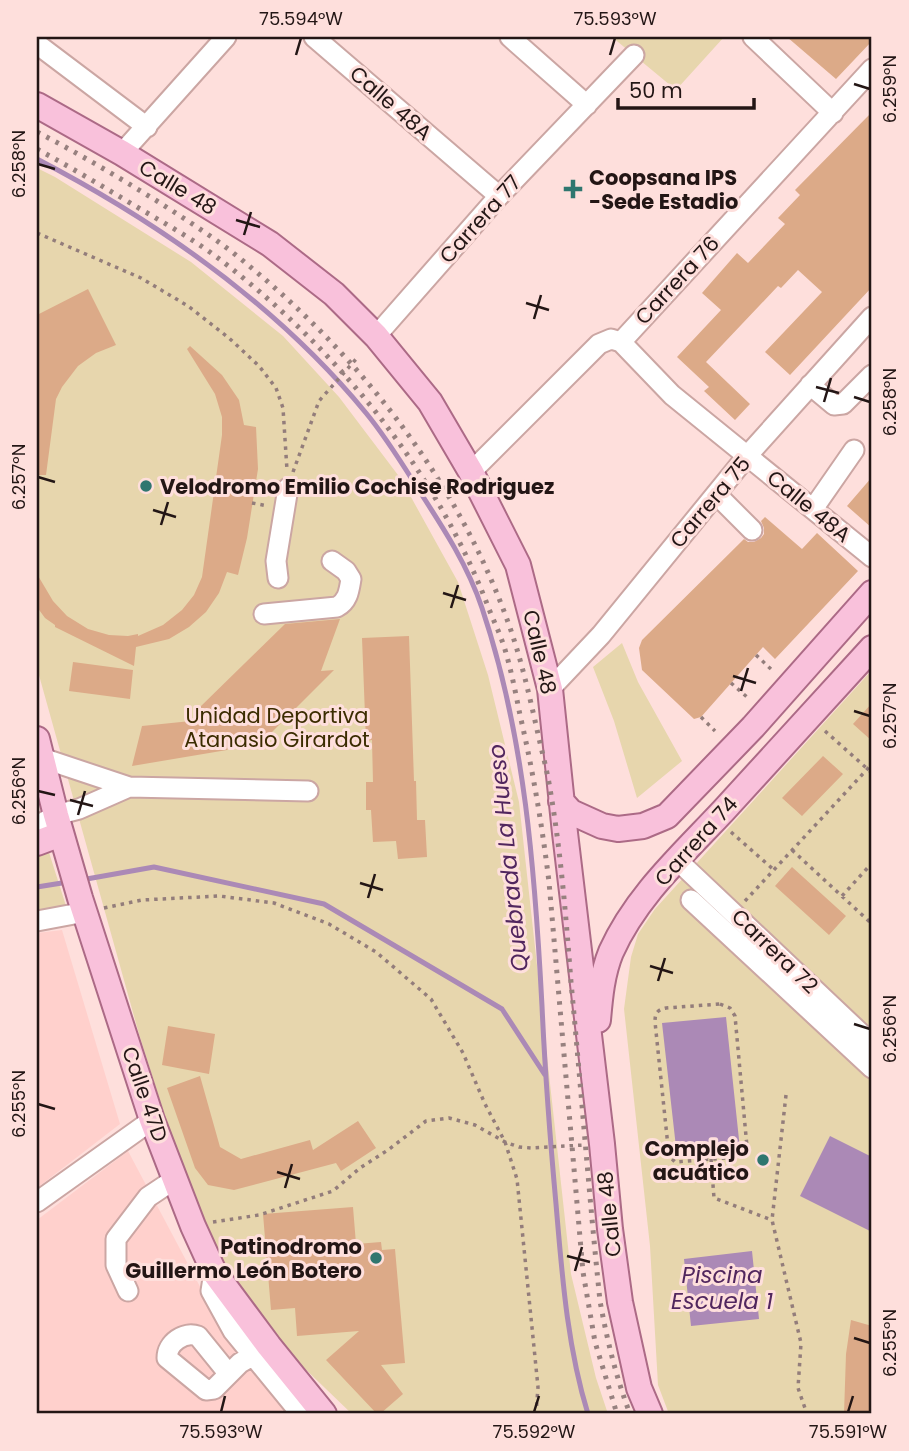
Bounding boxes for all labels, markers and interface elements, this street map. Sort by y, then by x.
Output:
text: 75.594°W [259,6,343,31]
text: 75.593°W [573,6,657,31]
text: 6.259°N [877,55,902,123]
street label: Calle 48A [344,59,438,147]
scale bar [618,66,755,110]
text: 50 m [629,76,683,105]
text: 6.258°N [6,130,31,198]
street label: Calle 48 [134,152,222,222]
place label: Coopsana IPS -Sede Estadio [589,163,738,216]
street label: Carrera 77 [433,169,527,269]
marker: Coopsana IPS -Sede Estadio [563,179,583,199]
street label: Carrera 76 [628,229,726,331]
text: 6.258°N [877,368,902,436]
text: 6.257°N [6,444,31,510]
street label: Carrera 75 [663,450,757,554]
street label: Calle 48A [761,463,857,549]
place label: Velodromo Emilio Cochise Rodriguez [160,472,554,501]
marker: Velodromo Emilio Cochise Rodriguez [138,478,154,494]
street label: Calle 48 [516,607,564,697]
text: 6.257°N [877,683,902,749]
park label: Unidad Deportiva Atanasio Girardot [184,701,370,754]
water label: Quebrada La Hueso [480,743,536,973]
text: 6.256°N [6,757,31,825]
street label: Carrera 74 [648,790,744,892]
street label: Carrera 72 [725,902,825,1000]
text: 6.256°N [877,995,902,1063]
street label: Calle 47D [115,1043,175,1145]
text: 6.255°N [6,1070,31,1138]
place label: Complejo acuático [644,1134,749,1187]
marker: Complejo acuático [755,1152,771,1168]
street label: Calle 48 [590,1170,628,1258]
place label: Patinodromo Guillermo León Botero [125,1232,362,1285]
marker: Patinodromo Guillermo León Botero [368,1250,384,1266]
water label: Piscina Escuela 1 [671,1259,773,1317]
text: 6.255°N [877,1309,902,1377]
text: 75.593°W [179,1419,263,1444]
text: 75.592°W [493,1419,576,1444]
text: 75.591°W [809,1419,888,1444]

